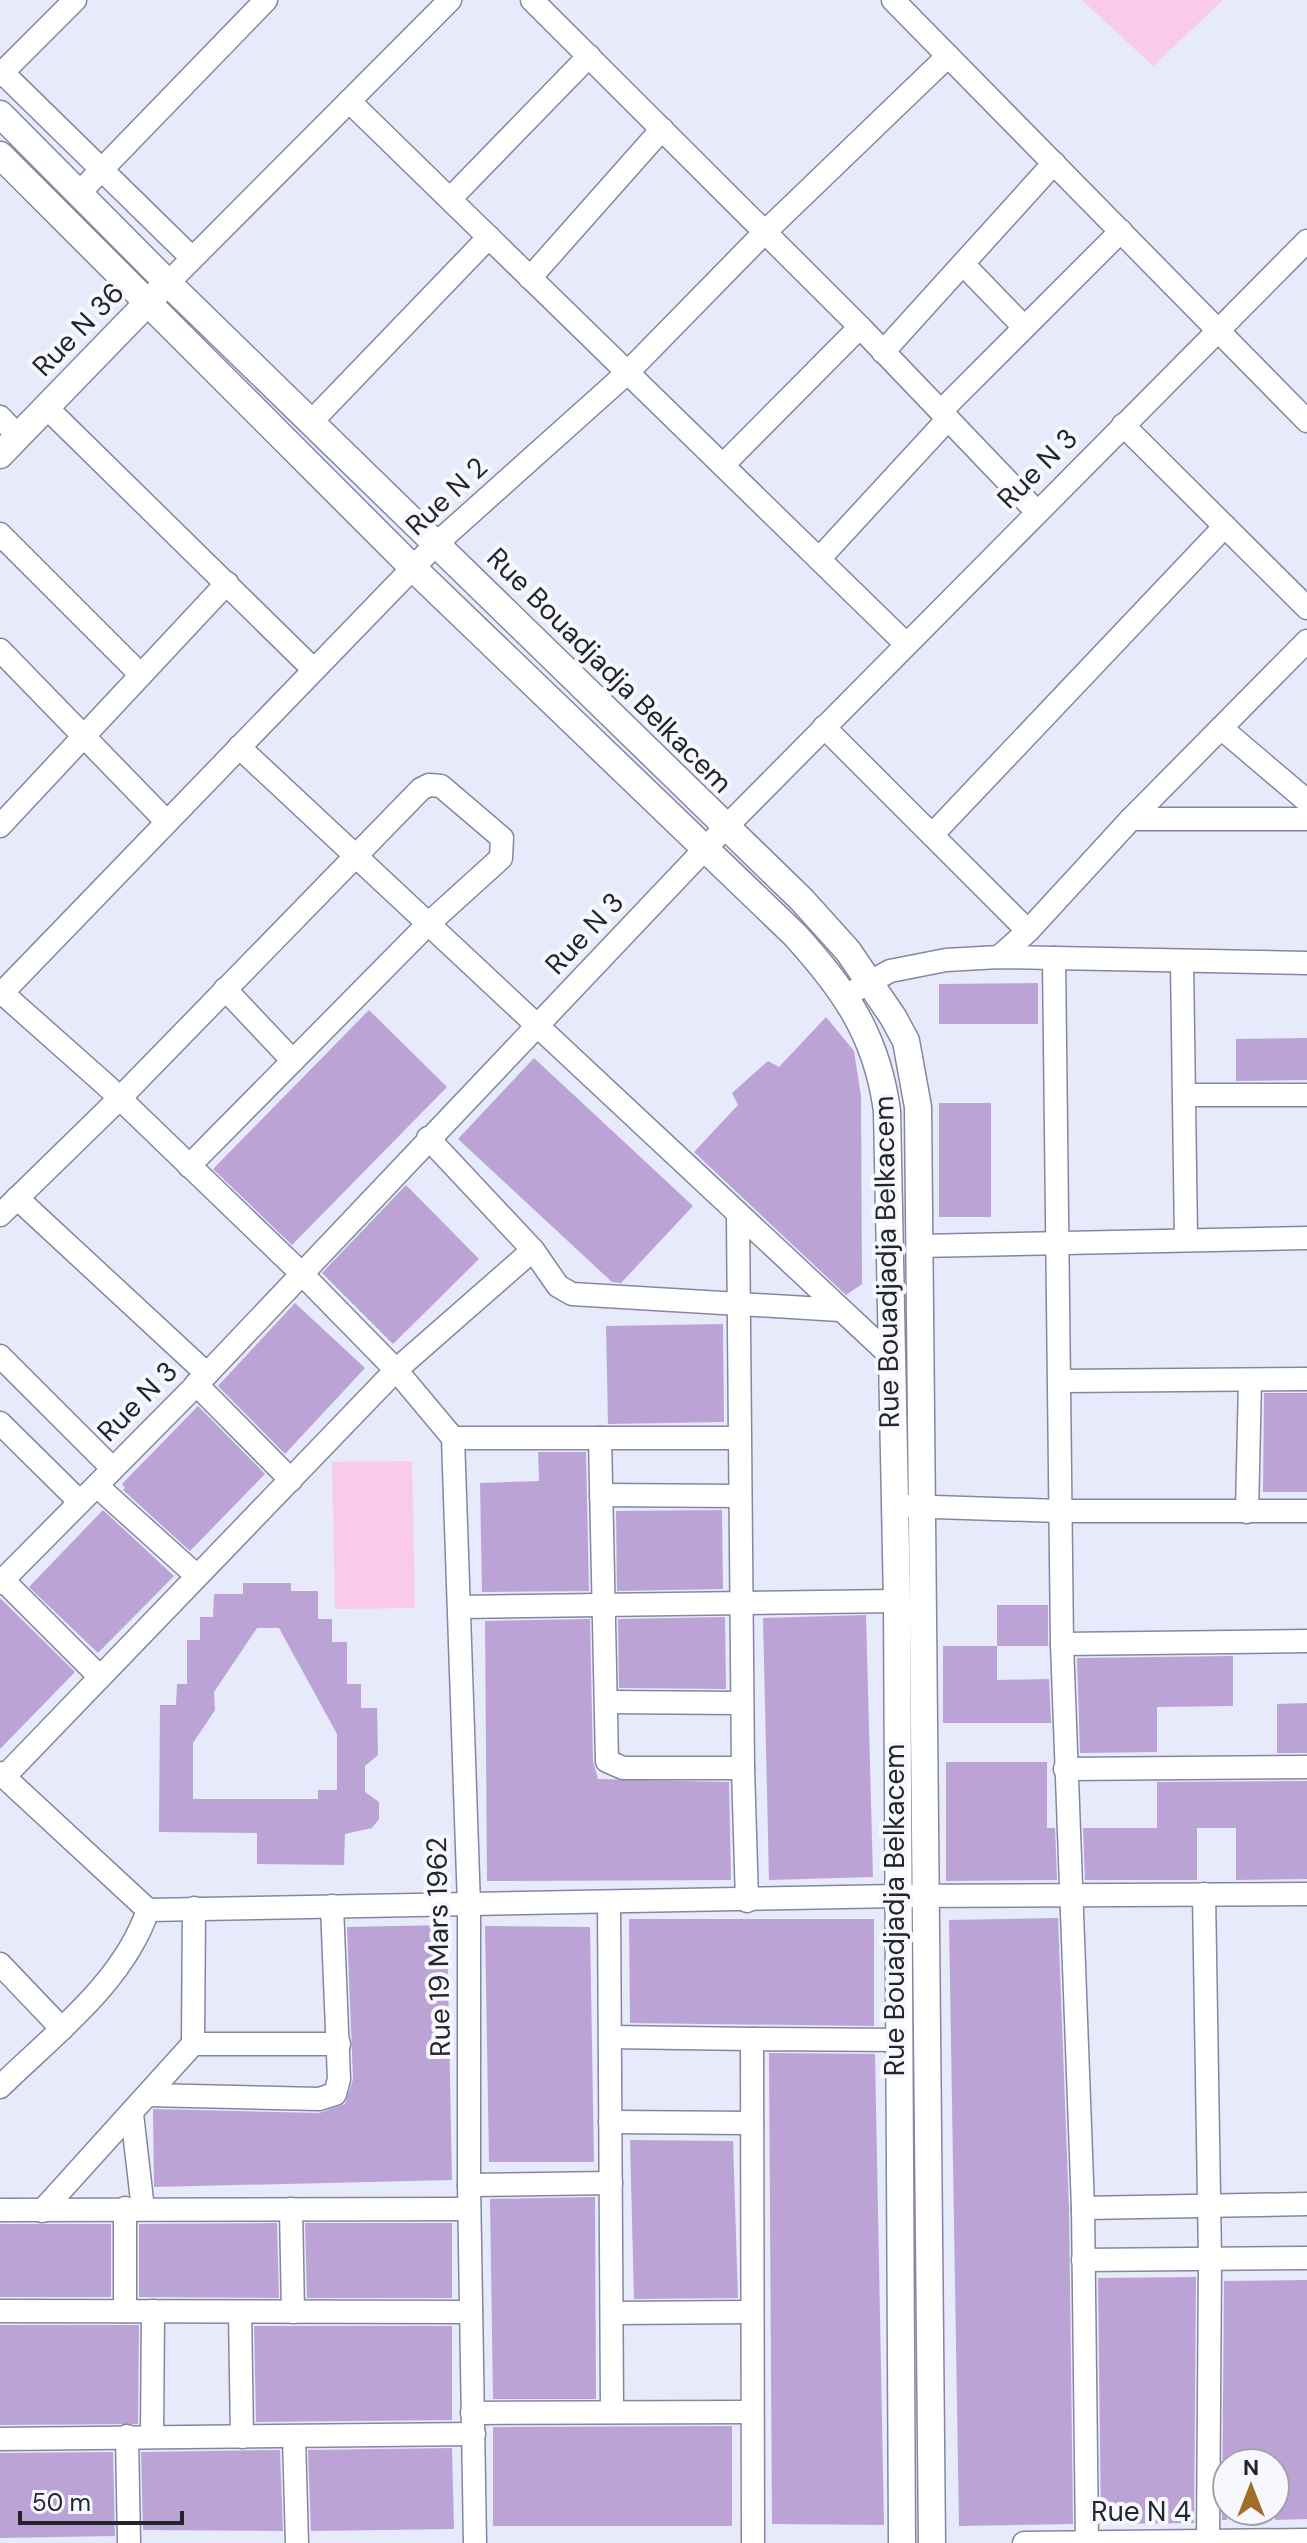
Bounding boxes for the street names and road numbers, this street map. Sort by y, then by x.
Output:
street label: Rue N 36 [24,274,132,384]
street label: Rue N 3 [989,420,1086,517]
street label: Rue N 2 [398,449,495,544]
street label: Rue Bouadjadja Belkacem [479,540,740,801]
street label: Rue N 3 [537,884,632,982]
street label: Rue Bouadjadja Belkacem [865,1095,908,1429]
street label: Rue N 3 [89,1353,186,1450]
street label: Rue Bouadjadja Belkacem [876,1744,913,2076]
street label: Rue 19 Mars 1962 [418,1837,459,2057]
street label: Rue N 4 [1091,2493,1191,2530]

